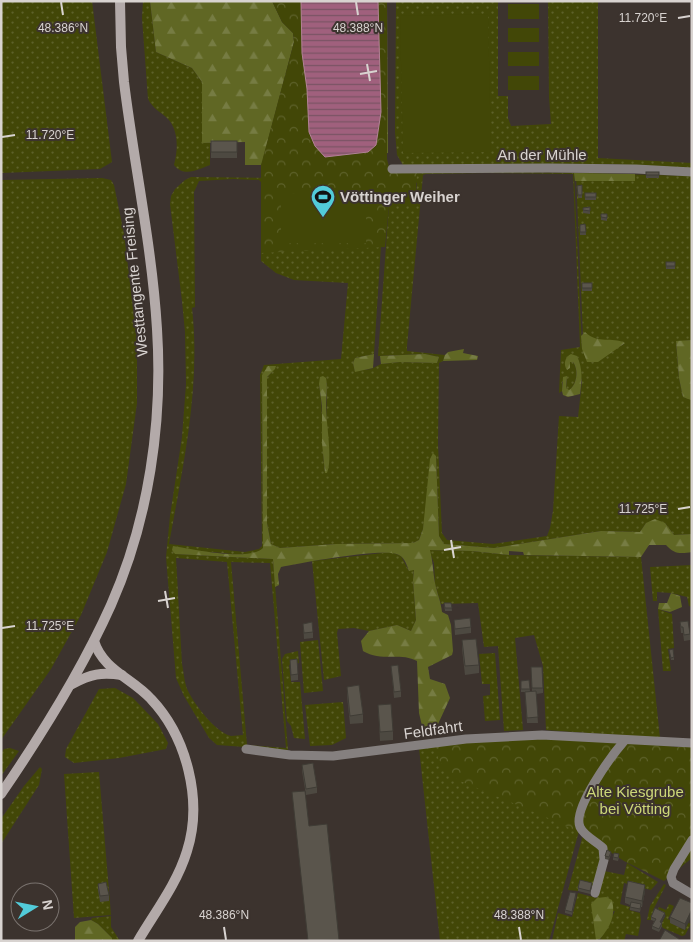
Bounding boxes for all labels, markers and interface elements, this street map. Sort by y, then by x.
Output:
text: 11.720°E [619,11,667,25]
text: 48.386°N [38,21,88,35]
text: 48.388°N [333,21,383,35]
text: 11.720°E [26,128,74,142]
street label: An der Mühle [497,146,587,163]
sports icon: Vöttinger Weiher [310,184,336,218]
place label: Vöttinger Weiher [340,188,460,205]
street label: Westtangente Freising [118,207,151,357]
text: 11.725°E [619,502,667,516]
text: 11.725°E [26,619,74,633]
street label: Feldfahrt [402,717,464,742]
park label: Alte Kiesgrube bei Vötting [586,783,684,817]
north arrow [10,882,60,932]
text: N [39,898,57,911]
text: 48.386°N [199,908,249,922]
text: 48.388°N [494,908,544,922]

